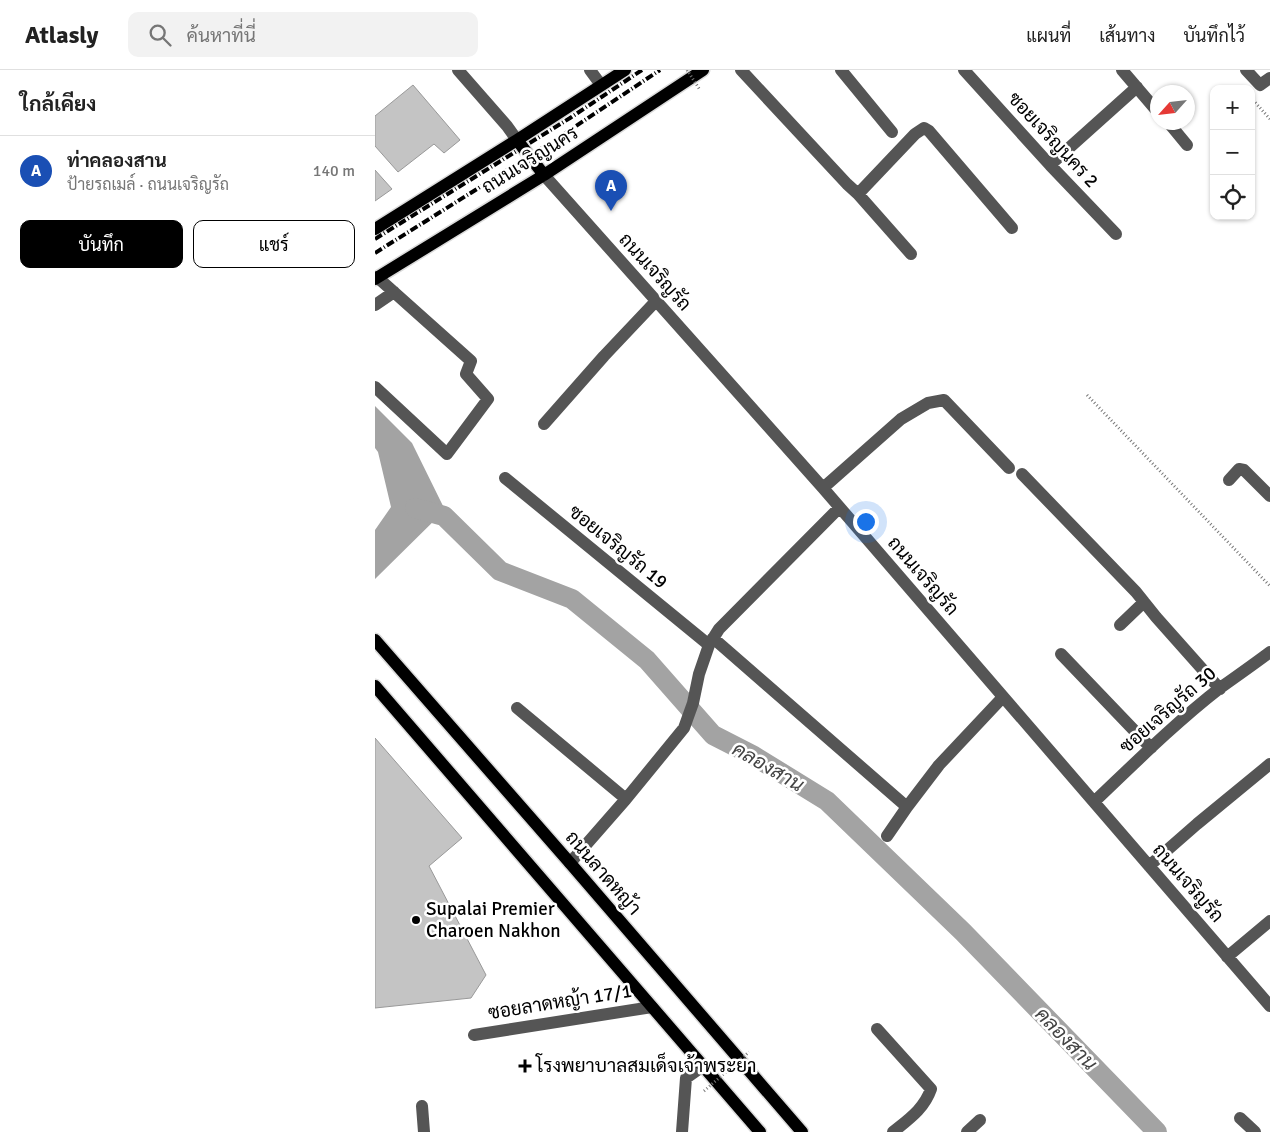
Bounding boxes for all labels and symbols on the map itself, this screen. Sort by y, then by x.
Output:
north arrow [1150,85,1195,130]
street label: ซอยเจริญนคร 2 [1003,87,1103,193]
street label: ถนนเจริญนคร [477,121,583,199]
pin: A [595,170,627,211]
street label: ถนนเจริญรัถ [614,228,696,316]
street label: ซอยเจริญรัถ 19 [564,500,672,594]
your location [853,509,879,535]
street label: ถนนเจริญรัถ [882,532,964,620]
street label: ซอยเจริญรัถ 30 [1115,662,1221,758]
water label: คลองสาน [728,737,808,798]
street label: ถนนลาดหญ้า [560,826,646,920]
street label: ถนนเจริญรัถ [1147,839,1229,927]
place label: Supalai Premier Charoen Nakhon [426,897,561,943]
marker: Supalai Premier Charoen Nakhon [410,914,422,926]
street label: ซอยลาดหญ้า 17/1 [486,979,634,1025]
water label: คลองสาน [1030,1002,1102,1076]
place label: โรงพยาบาลสมเด็จเจ้าพระยา [535,1052,756,1078]
marker: โรงพยาบาลสมเด็จเจ้าพระยา [518,1059,532,1073]

